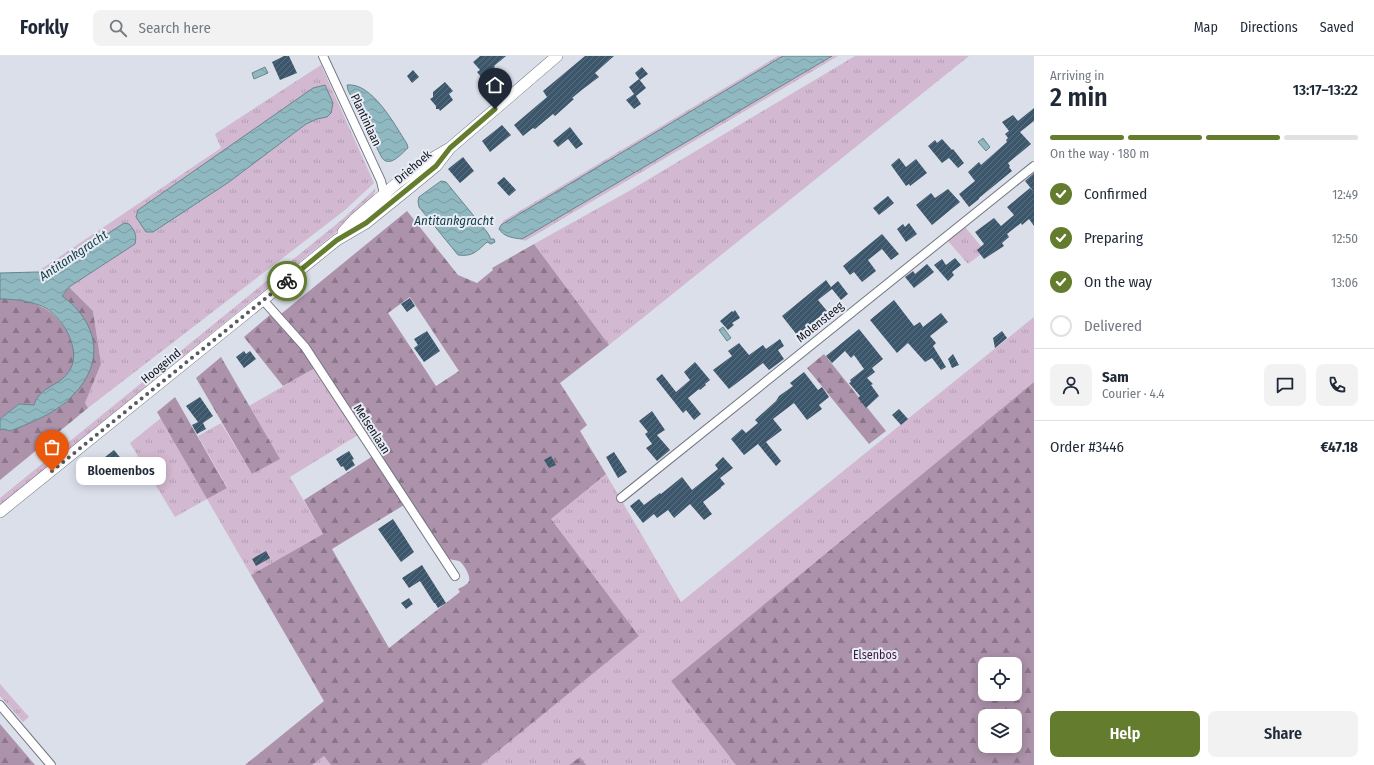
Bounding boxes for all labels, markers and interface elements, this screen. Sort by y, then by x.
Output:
search box [93,10,373,46]
text: Forkly [20,16,69,39]
icon: search [107,17,129,39]
text: Search here [139,19,211,37]
text: Map [1194,19,1218,36]
text: Directions [1240,19,1298,36]
text: Saved [1320,19,1354,36]
pin [478,68,512,109]
text: Arriving in [1050,68,1104,83]
icon: home [484,74,506,96]
text: 13:17–13:22 [1293,81,1358,99]
text: 2 min [1050,82,1108,113]
street label: Plantinlaan [348,92,384,148]
text: On the way · 180 m [1050,146,1149,161]
street label: Driehoek [392,147,435,187]
icon: check [1050,183,1072,205]
text: Confirmed [1084,185,1147,203]
text: 12:49 [1332,187,1358,202]
water label: Antitankgracht [413,213,494,228]
water label: Antitankgracht [35,227,111,284]
icon: check [1050,227,1072,249]
text: Preparing [1084,229,1143,247]
text: 12:50 [1332,231,1358,246]
courier [267,261,307,301]
icon: bike [276,270,298,292]
icon: check [1050,271,1072,293]
text: On the way [1084,273,1152,291]
text: 13:06 [1331,275,1358,290]
street label: Molensteeg [794,299,847,345]
text: Delivered [1084,317,1142,335]
street label: Hoogeind [138,346,184,386]
button: person [1050,364,1092,406]
button: chat [1264,364,1306,406]
button: phone [1316,364,1358,406]
text: Sam [1102,368,1129,386]
text: Courier · 4.4 [1102,386,1165,401]
street label: Melsenlaan [351,402,393,456]
pin [35,430,69,471]
icon: bag [41,436,63,458]
text: Order #3446 [1050,438,1124,456]
text: €47.18 [1320,438,1358,456]
callout: Bloemenbos [76,457,166,485]
text: Bloemenbos [87,463,155,478]
park label: Elsenbos [853,648,897,662]
map controls [978,657,1022,753]
button: locate [978,657,1022,701]
button: layers [978,709,1022,753]
button: Help [1050,711,1200,757]
button: Share [1208,711,1358,757]

